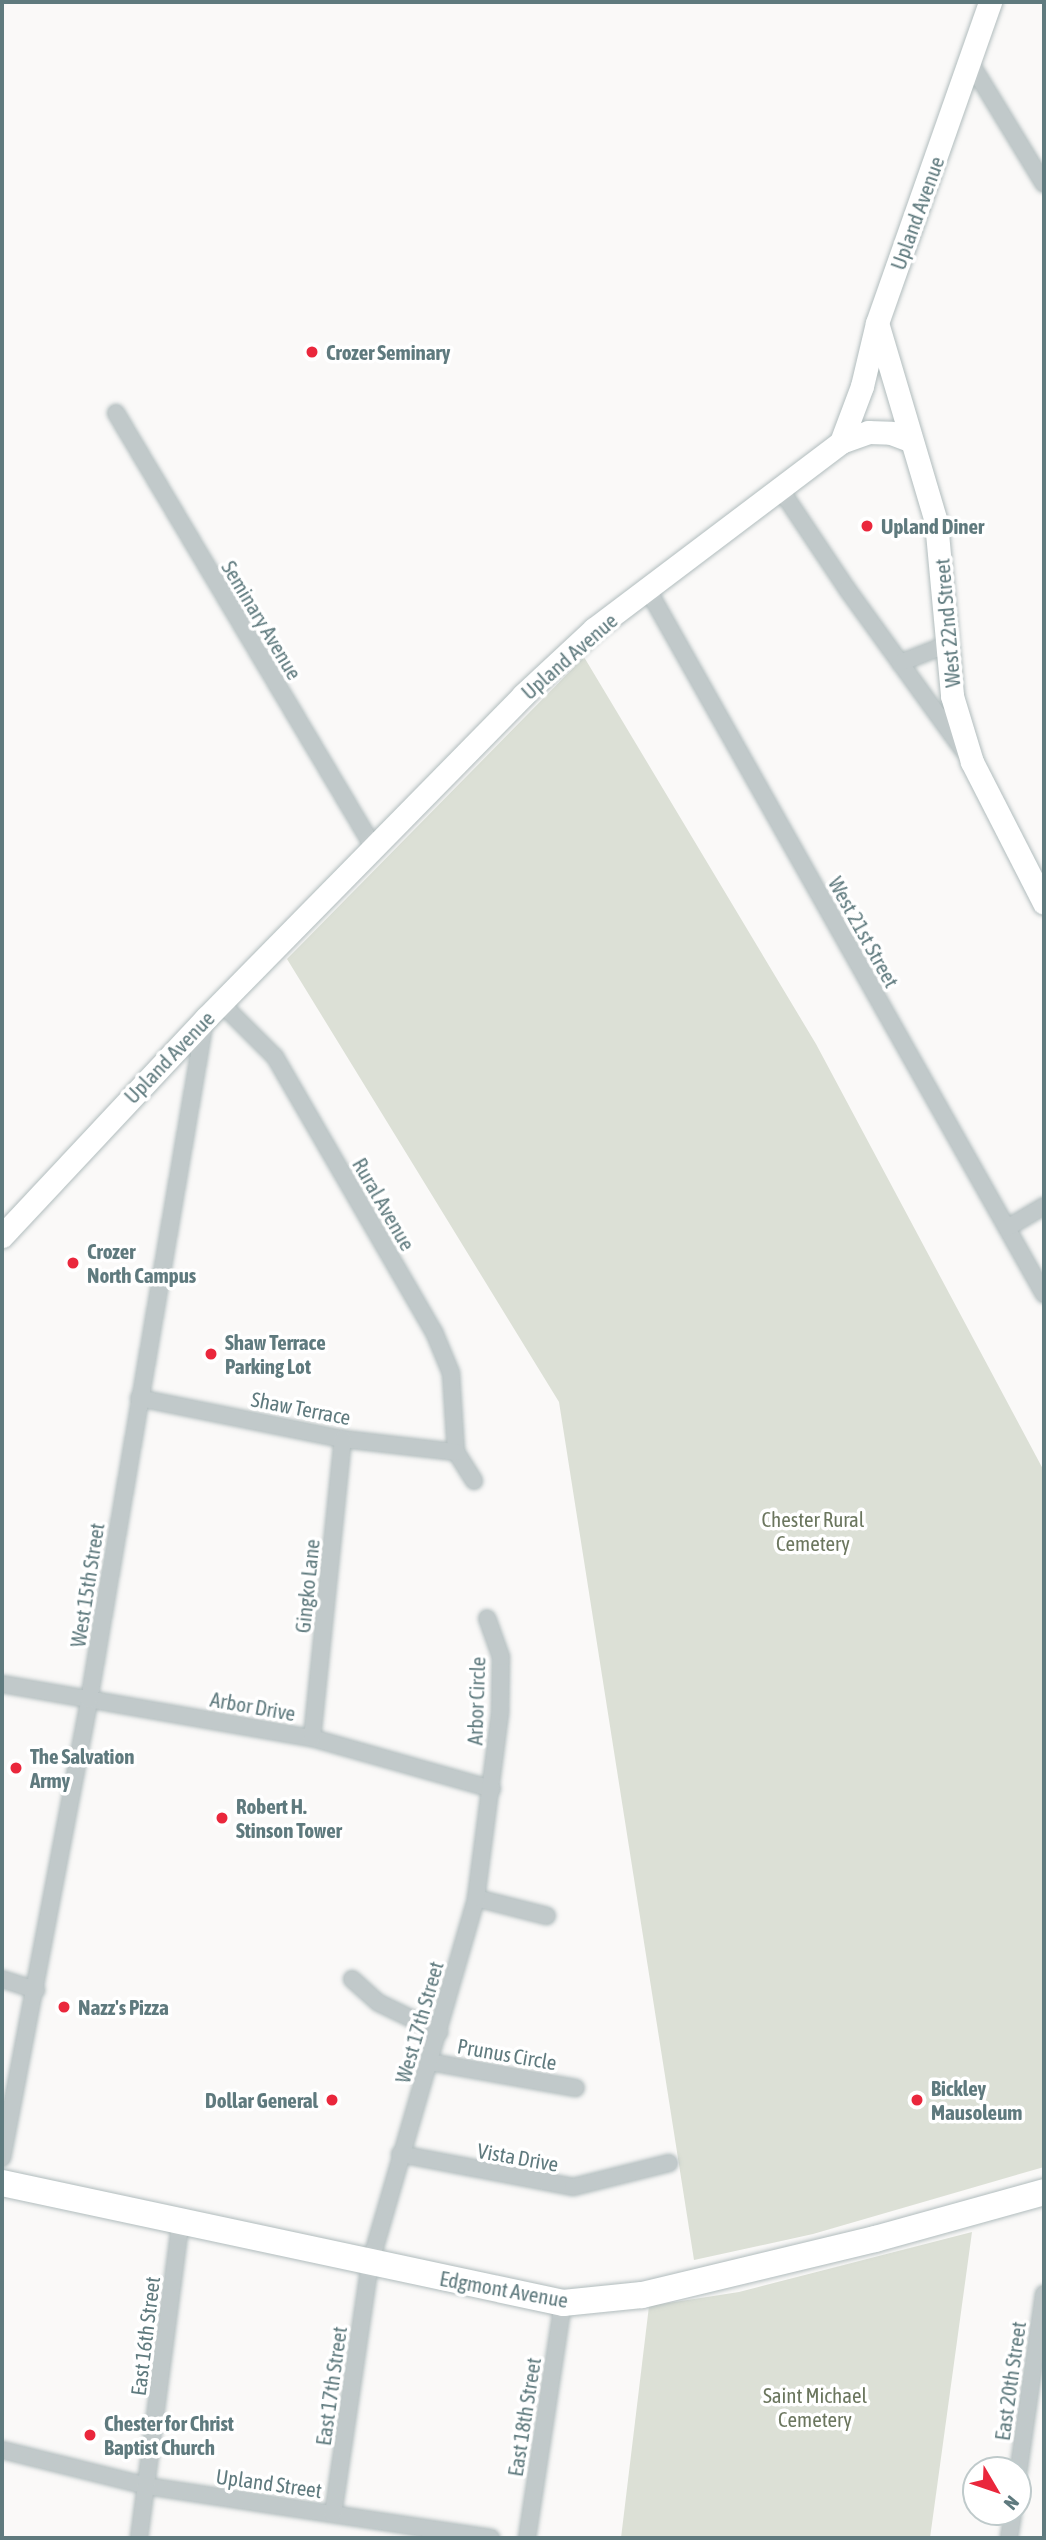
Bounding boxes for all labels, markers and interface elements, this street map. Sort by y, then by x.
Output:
street label: Upland Avenue [885,153,949,273]
place label: Crozer Seminary [326,339,450,365]
marker: Crozer Seminary [304,344,320,360]
place label: Upland Diner [881,513,984,539]
marker: Upland Diner [859,518,875,534]
street label: Seminary Avenue [217,556,307,684]
street label: West 22nd Street [929,557,965,689]
street label: Upland Avenue [516,608,622,704]
street label: West 21st Street [823,872,905,992]
street label: Upland Avenue [119,1006,219,1108]
street label: Rural Avenue [347,1153,421,1255]
place label: Crozer North Campus [87,1238,196,1288]
marker: Crozer North Campus [65,1255,81,1271]
place label: Shaw Terrace Parking Lot [225,1329,326,1379]
marker: Shaw Terrace Parking Lot [203,1346,219,1362]
street label: Shaw Terrace [249,1386,353,1430]
park label: Chester Rural Cemetery [762,1506,864,1556]
street label: West 15th Street [65,1521,109,1649]
street label: Gingko Lane [290,1538,324,1634]
street label: Arbor Circle [462,1656,490,1746]
street label: Arbor Drive [208,1686,298,1726]
place label: The Salvation Army [30,1743,134,1793]
marker: The Salvation Army [8,1760,24,1776]
place label: Robert H. Stinson Tower [236,1793,342,1843]
marker: Robert H. Stinson Tower [214,1810,230,1826]
street label: West 17th Street [390,1958,448,2086]
place label: Nazz's Pizza [78,1994,169,2020]
marker: Nazz's Pizza [56,1999,72,2015]
street label: Prunus Circle [455,2033,559,2075]
place label: Bickley Mausoleum [931,2075,1022,2125]
place label: Dollar General [205,2087,318,2113]
marker: Dollar General [324,2092,340,2108]
marker: Bickley Mausoleum [909,2092,925,2108]
street label: Vista Drive [475,2137,561,2177]
street label: Edgmont Avenue [438,2265,570,2313]
street label: East 16th Street [125,2275,165,2397]
street label: East 20th Street [989,2320,1031,2442]
street label: East 17th Street [310,2325,352,2447]
street label: East 18th Street [502,2356,546,2478]
park label: Saint Michael Cemetery [763,2382,867,2432]
place label: Chester for Christ Baptist Church [104,2410,234,2460]
marker: Chester for Christ Baptist Church [82,2427,98,2443]
north arrow [962,2456,1032,2526]
street label: Upland Street [214,2463,324,2503]
text: N [1000,2492,1024,2514]

